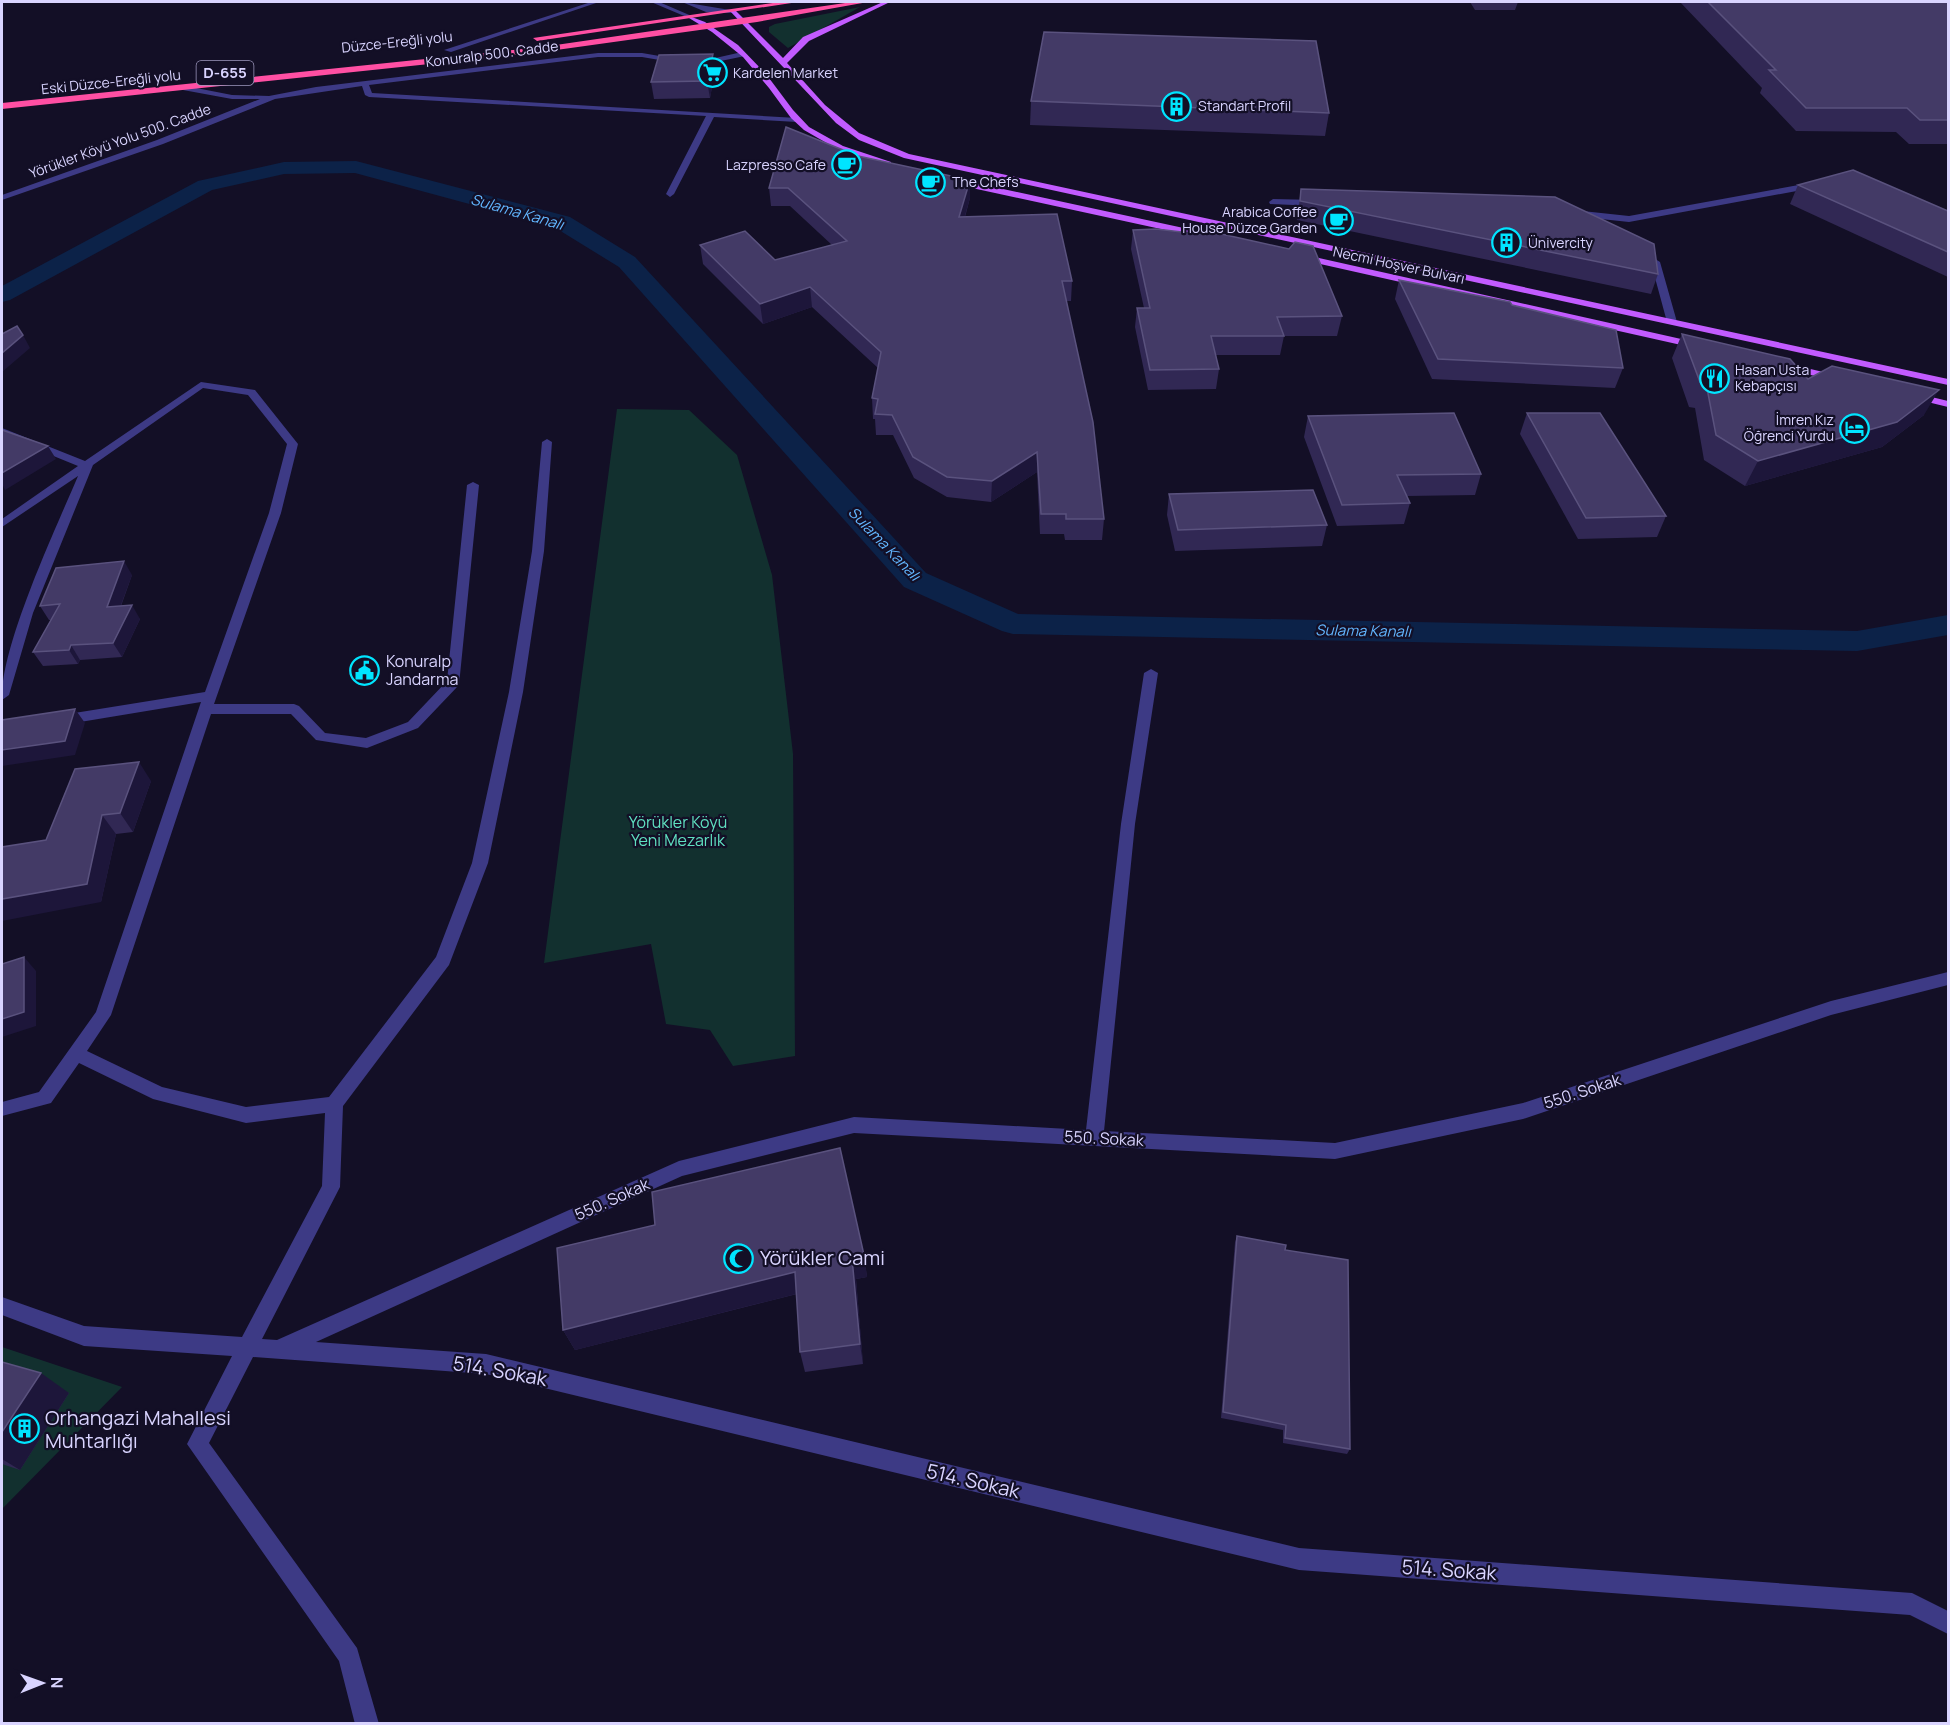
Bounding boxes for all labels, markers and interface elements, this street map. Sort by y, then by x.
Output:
street label: Düzce-Ereğli yolu [340,26,454,57]
street label: Konuralp 500. Cadde [424,36,559,71]
supermarket icon: Kardelen Market [696,57,728,89]
road number: D-655 [196,61,254,85]
place label: Kardelen Market [733,63,838,82]
street label: Eski Düzce-Ereğli yolu [40,65,182,98]
building icon: Standart Profil [1161,90,1193,122]
place label: Standart Profil [1198,96,1291,115]
street label: Yörükler Köyü Yolu 500. Cadde [26,99,213,182]
cafe icon: Lazpresso Cafe [831,149,863,181]
place label: Lazpresso Cafe [726,155,826,174]
cafe icon: The Chefs [915,166,947,198]
place label: The Chefs [952,172,1018,191]
water label: Sulama Kanalı [468,188,567,235]
place label: Arabica Coffee House Düzce Garden [1182,202,1317,237]
cafe icon: Arabica Coffee House Düzce Garden [1322,204,1354,236]
building icon: Ünivercity [1491,227,1523,259]
place label: Ünivercity [1528,233,1594,252]
street label: Necmi Hoşver Bulvarı [1332,241,1467,288]
place label: Hasan Usta Kebapçısı [1735,360,1809,395]
restaurant icon: Hasan Usta Kebapçısı [1698,362,1730,394]
place label: İmren Kız Öğrenci Yurdu [1744,410,1834,445]
hotel icon: İmren Kız Öğrenci Yurdu [1839,412,1871,444]
water label: Sulama Kanalı [844,502,926,586]
water label: Sulama Kanalı [1315,619,1412,642]
place label: Konuralp Jandarma [386,650,458,690]
public building icon: Konuralp Jandarma [349,654,381,686]
park label: Yörükler Köyü Yeni Mezarlık [629,811,727,851]
street label: 550. Sokak [1541,1068,1624,1114]
street label: 550. Sokak [1064,1125,1145,1151]
street label: 550. Sokak [571,1172,654,1225]
mosque icon: Yörükler Cami [723,1242,755,1274]
place label: Yörükler Cami [760,1244,885,1271]
street label: 514. Sokak [451,1349,550,1392]
place label: Orhangazi Mahallesi Muhtarlığı [45,1404,231,1454]
building icon: Orhangazi Mahallesi Muhtarlığı [8,1413,40,1445]
street label: 514. Sokak [924,1457,1023,1505]
street label: 514. Sokak [1401,1553,1498,1586]
north arrow [12,1653,72,1713]
text: N [46,1677,68,1689]

